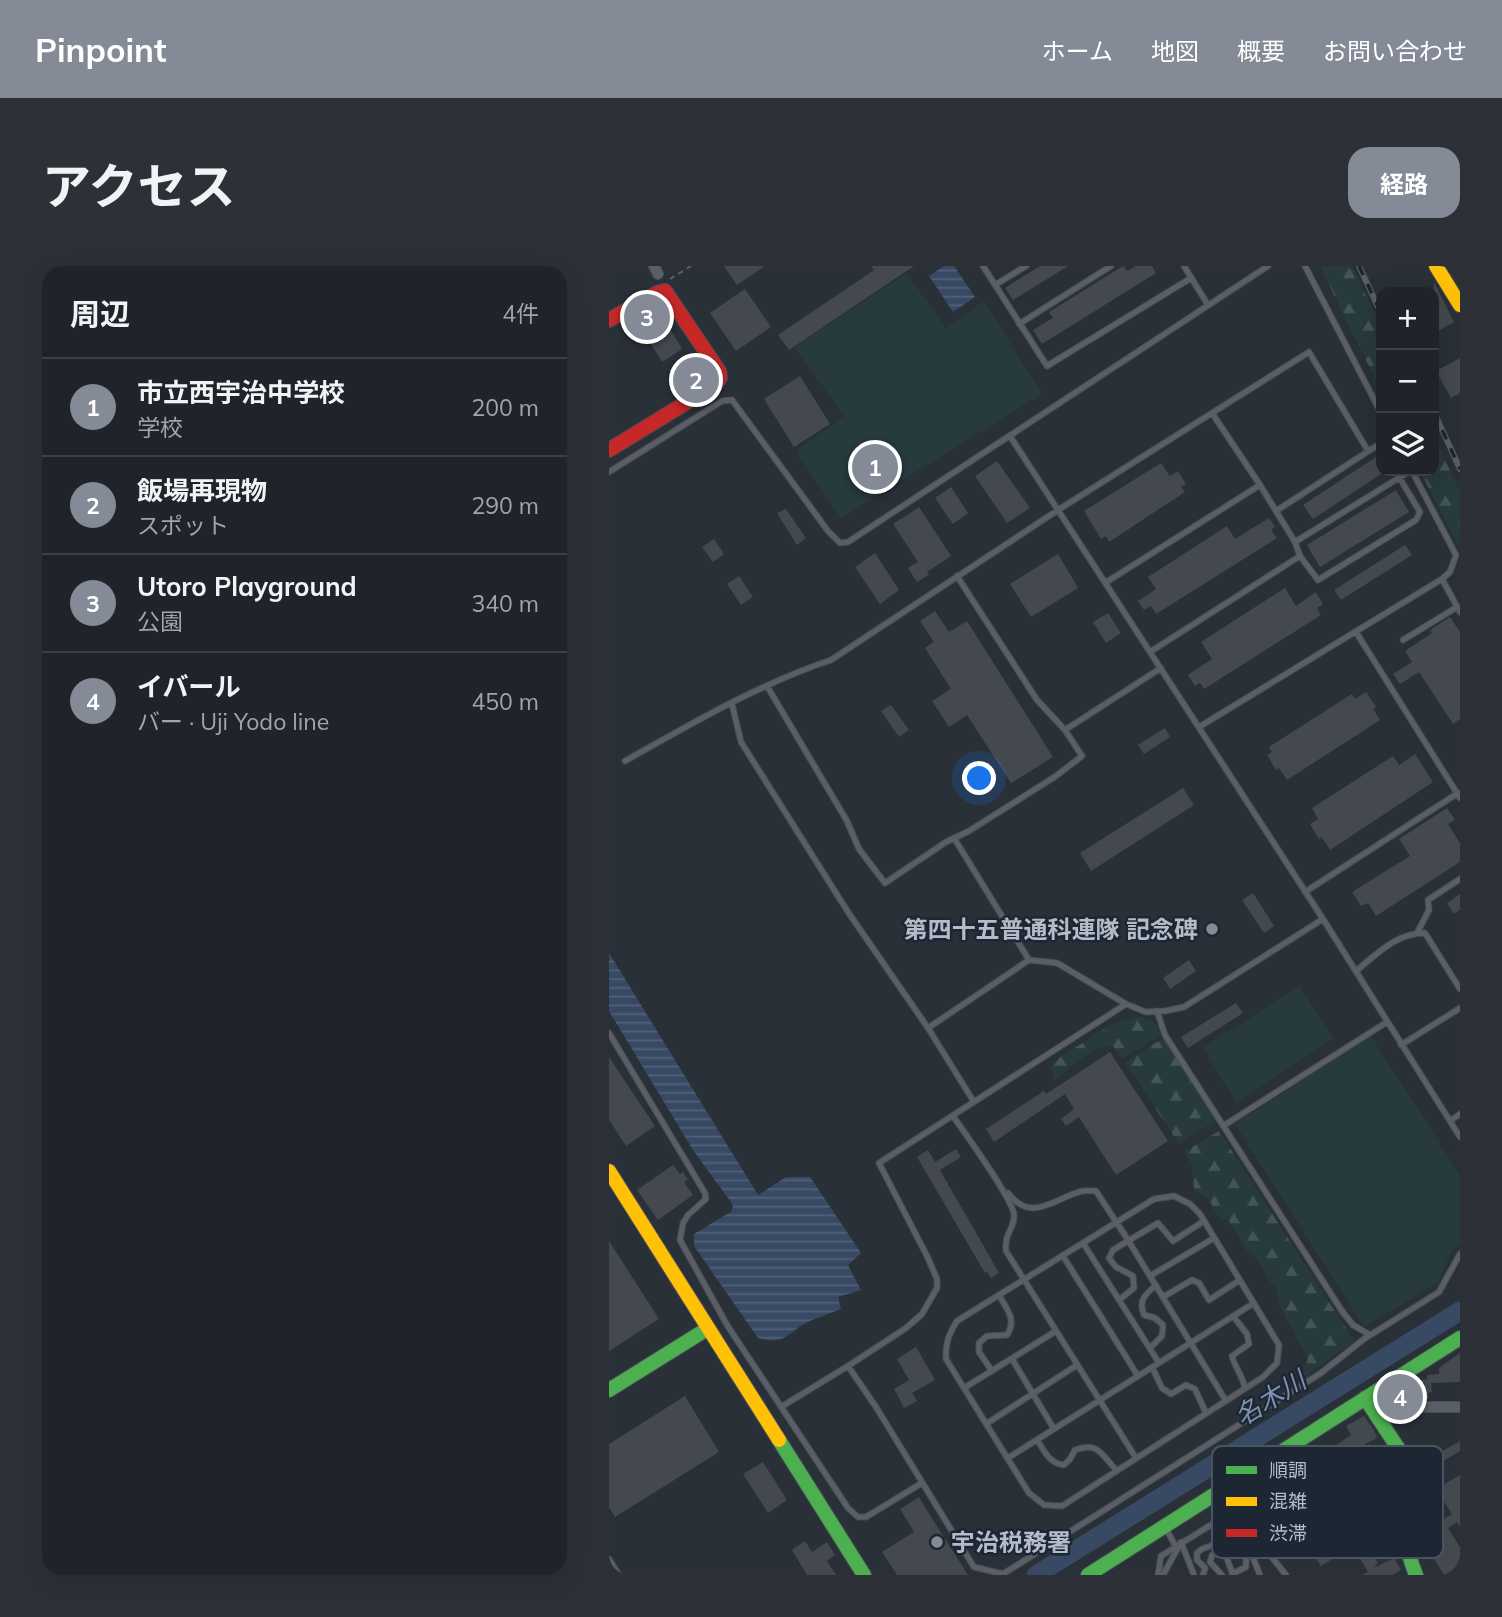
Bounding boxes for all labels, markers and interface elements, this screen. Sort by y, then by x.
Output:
text: Pinpoint [35,29,167,70]
text: ホーム [1042,36,1113,66]
text: 地図 [1151,36,1199,66]
text: 概要 [1237,36,1285,66]
text: お問い合わせ [1323,36,1467,66]
button: 経路 [1348,147,1460,218]
text: アクセス [42,155,236,216]
map controls [1376,287,1439,476]
button: + [1376,287,1439,350]
pin: 3 [624,291,670,343]
text: 周辺 [70,295,130,333]
text: 4件 [502,299,539,328]
button: − [1376,350,1439,413]
pin: 2 [673,354,719,406]
text: 市立西宇治中学校 [137,376,345,409]
text: 1 [86,393,100,422]
text: 200 m [471,393,539,422]
text: 学校 [137,413,183,442]
button: layers [1376,413,1439,476]
pin: 1 [852,441,898,493]
text: 飯場再現物 [137,474,267,507]
text: 2 [86,491,100,520]
text: 290 m [471,491,539,520]
text: スポット [137,511,229,540]
text: Utoro Playground [137,570,357,603]
text: 3 [86,589,100,618]
text: 340 m [471,589,539,618]
text: 公園 [137,607,183,636]
text: イバール [137,670,240,703]
text: 4 [86,687,100,716]
text: 450 m [471,687,539,716]
text: バー · Uji Yodo line [137,707,329,736]
your location [962,761,996,795]
place label: 第四十五普通科連隊 記念碑 [903,914,1198,944]
marker: 第四十五普通科連隊 記念碑 [1204,921,1220,937]
water label: 名木川 [1228,1362,1314,1433]
pin: 4 [1377,1371,1423,1423]
legend [1212,1446,1443,1558]
text: 順調 [1269,1458,1307,1482]
text: 混雑 [1269,1489,1307,1513]
text: 渋滞 [1269,1521,1307,1545]
place label: 宇治税務署 [951,1527,1071,1557]
marker: 宇治税務署 [929,1534,945,1550]

